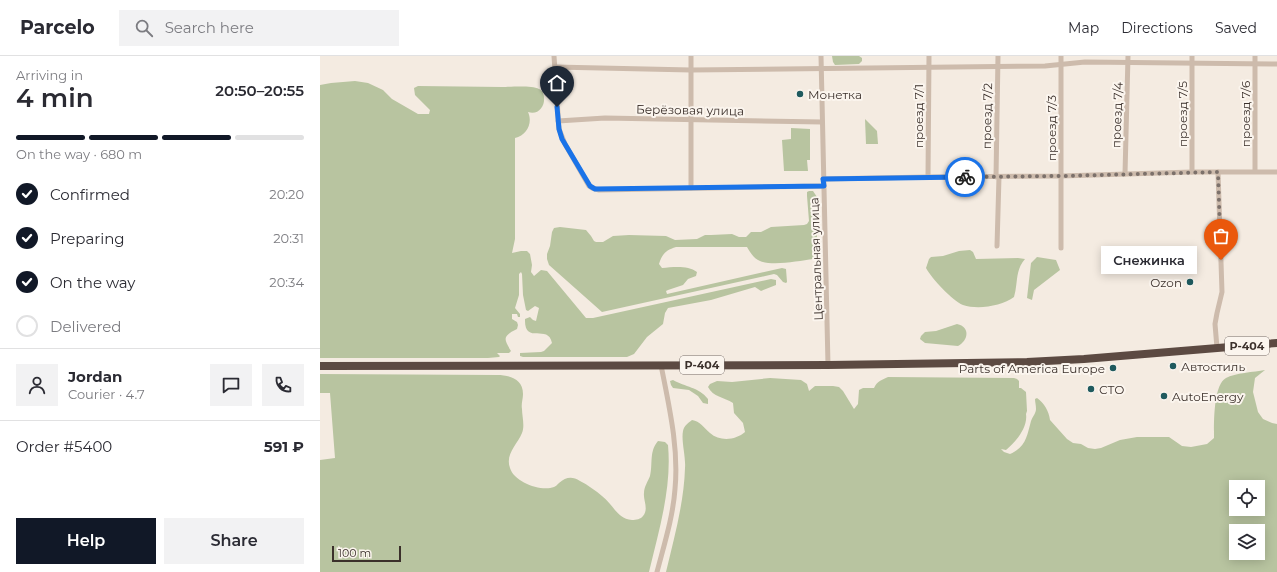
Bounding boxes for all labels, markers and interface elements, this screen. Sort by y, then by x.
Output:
search box [119,10,399,46]
text: Parcelo [20,16,95,39]
icon: search [133,17,155,39]
text: Search here [165,18,254,37]
text: Map [1068,19,1099,37]
text: Directions [1121,19,1193,37]
text: Saved [1215,19,1257,37]
pin [540,66,574,107]
text: Arriving in [16,67,83,83]
icon: home [546,72,568,94]
text: 20:50–20:55 [215,81,304,100]
street label: проезд 7/4 [1108,81,1126,148]
street label: проезд 7/5 [1175,81,1190,147]
street label: проезд 7/6 [1238,81,1253,147]
text: 4 min [16,82,94,114]
street label: проезд 7/2 [979,83,995,149]
street label: проезд 7/1 [911,84,926,148]
place label: Монетка [808,87,862,102]
marker: Монетка [795,89,805,99]
street label: проезд 7/3 [1044,95,1059,161]
street label: Берёзовая улица [636,102,744,118]
text: On the way · 680 m [16,146,142,162]
courier [945,157,985,197]
icon: bike [954,166,976,188]
icon: check [16,183,38,205]
text: Confirmed [50,185,130,204]
text: 20:20 [269,186,304,202]
street label: Центральная улица [806,197,826,321]
pin [1204,219,1238,260]
icon: bag [1210,225,1232,247]
icon: check [16,227,38,249]
text: Preparing [50,229,125,248]
text: 20:31 [273,230,304,246]
callout: Снежинка [1101,246,1197,274]
text: Снежинка [1113,252,1185,268]
icon: check [16,271,38,293]
text: On the way [50,273,135,292]
text: 20:34 [269,274,304,290]
place label: Ozon [1150,275,1182,290]
marker: Ozon [1185,277,1195,287]
text: Delivered [50,317,122,336]
road number: Р-404 [1225,337,1269,355]
road number: Р-404 [680,356,724,374]
place label: Автостиль [1181,359,1245,374]
place label: Parts of America Europe [959,361,1105,376]
marker: Автостиль [1168,361,1178,371]
marker: Parts of America Europe [1108,363,1118,373]
button: person [16,364,58,406]
button: chat [210,364,252,406]
button: phone [262,364,304,406]
text: Jordan [68,367,122,386]
place label: СТО [1099,382,1125,397]
marker: СТО [1086,384,1096,394]
text: Courier · 4.7 [68,386,145,402]
place label: AutoEnergy [1172,389,1244,404]
marker: AutoEnergy [1159,391,1169,401]
text: Order #5400 [16,437,112,456]
text: 591 ₽ [264,437,304,456]
map controls [1229,480,1265,560]
button: locate [1229,480,1265,516]
button: Help [16,518,156,564]
button: Share [164,518,304,564]
button: layers [1229,524,1265,560]
scale bar [332,544,401,563]
text: 100 m [338,546,371,560]

